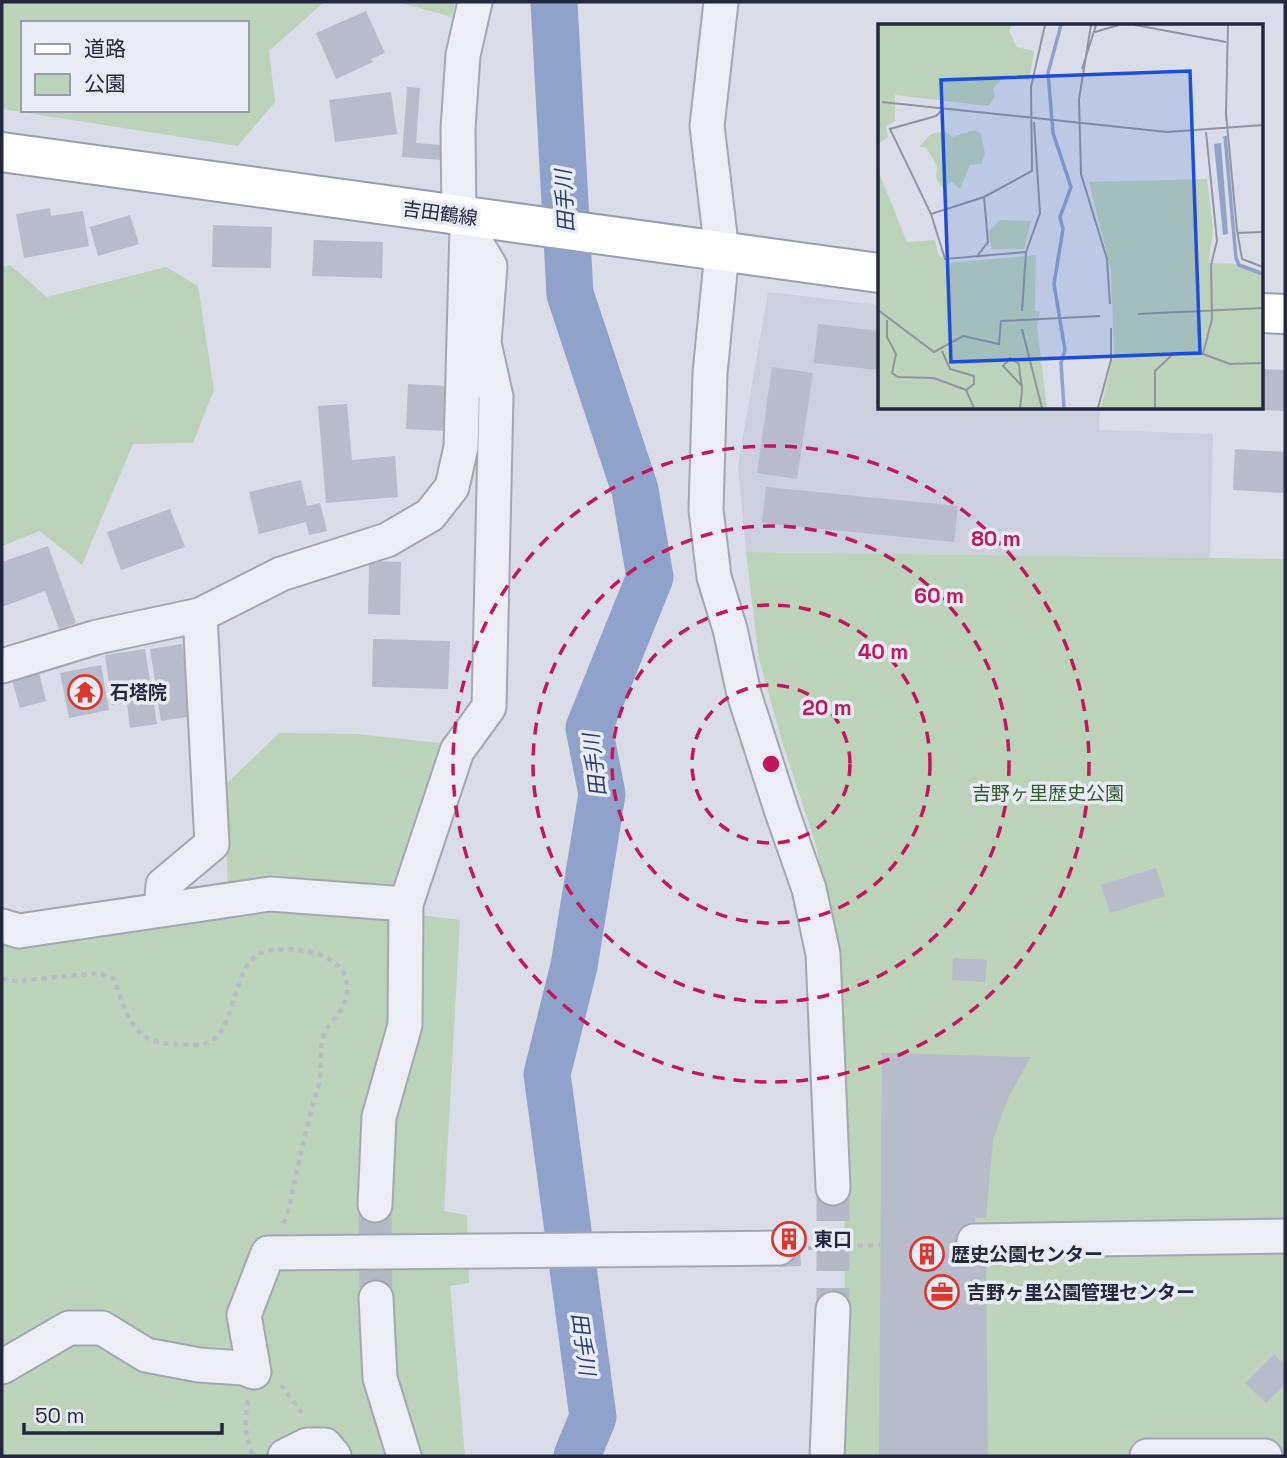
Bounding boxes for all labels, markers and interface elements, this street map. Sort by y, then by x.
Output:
legend [21,21,248,112]
inset map [878,24,1262,410]
text: 道路 [84,35,126,62]
text: 公園 [84,70,126,97]
water label: 田手川 [549,167,580,233]
street label: 吉田鶴線 [401,196,479,231]
text: 80 m [971,525,1021,552]
text: 60 m [914,582,964,609]
text: 40 m [858,638,908,665]
temple icon: 石塔院 [66,673,104,711]
place label: 石塔院 [110,680,167,705]
text: 20 m [802,694,852,721]
water label: 田手川 [577,730,612,798]
centre of rings [759,752,783,776]
park label: 吉野ヶ里歴史公園 [972,781,1124,806]
building icon: 東口 [770,1220,808,1258]
place label: 東口 [814,1227,852,1252]
building icon: 歴史公園センター [908,1235,946,1273]
place label: 歴史公園センター [951,1242,1103,1267]
office icon: 吉野ヶ里公園管理センター [923,1273,961,1311]
place label: 吉野ヶ里公園管理センター [967,1280,1195,1305]
water label: 田手川 [566,1311,602,1379]
scale bar [24,1392,222,1436]
text: 50 m [35,1402,85,1429]

